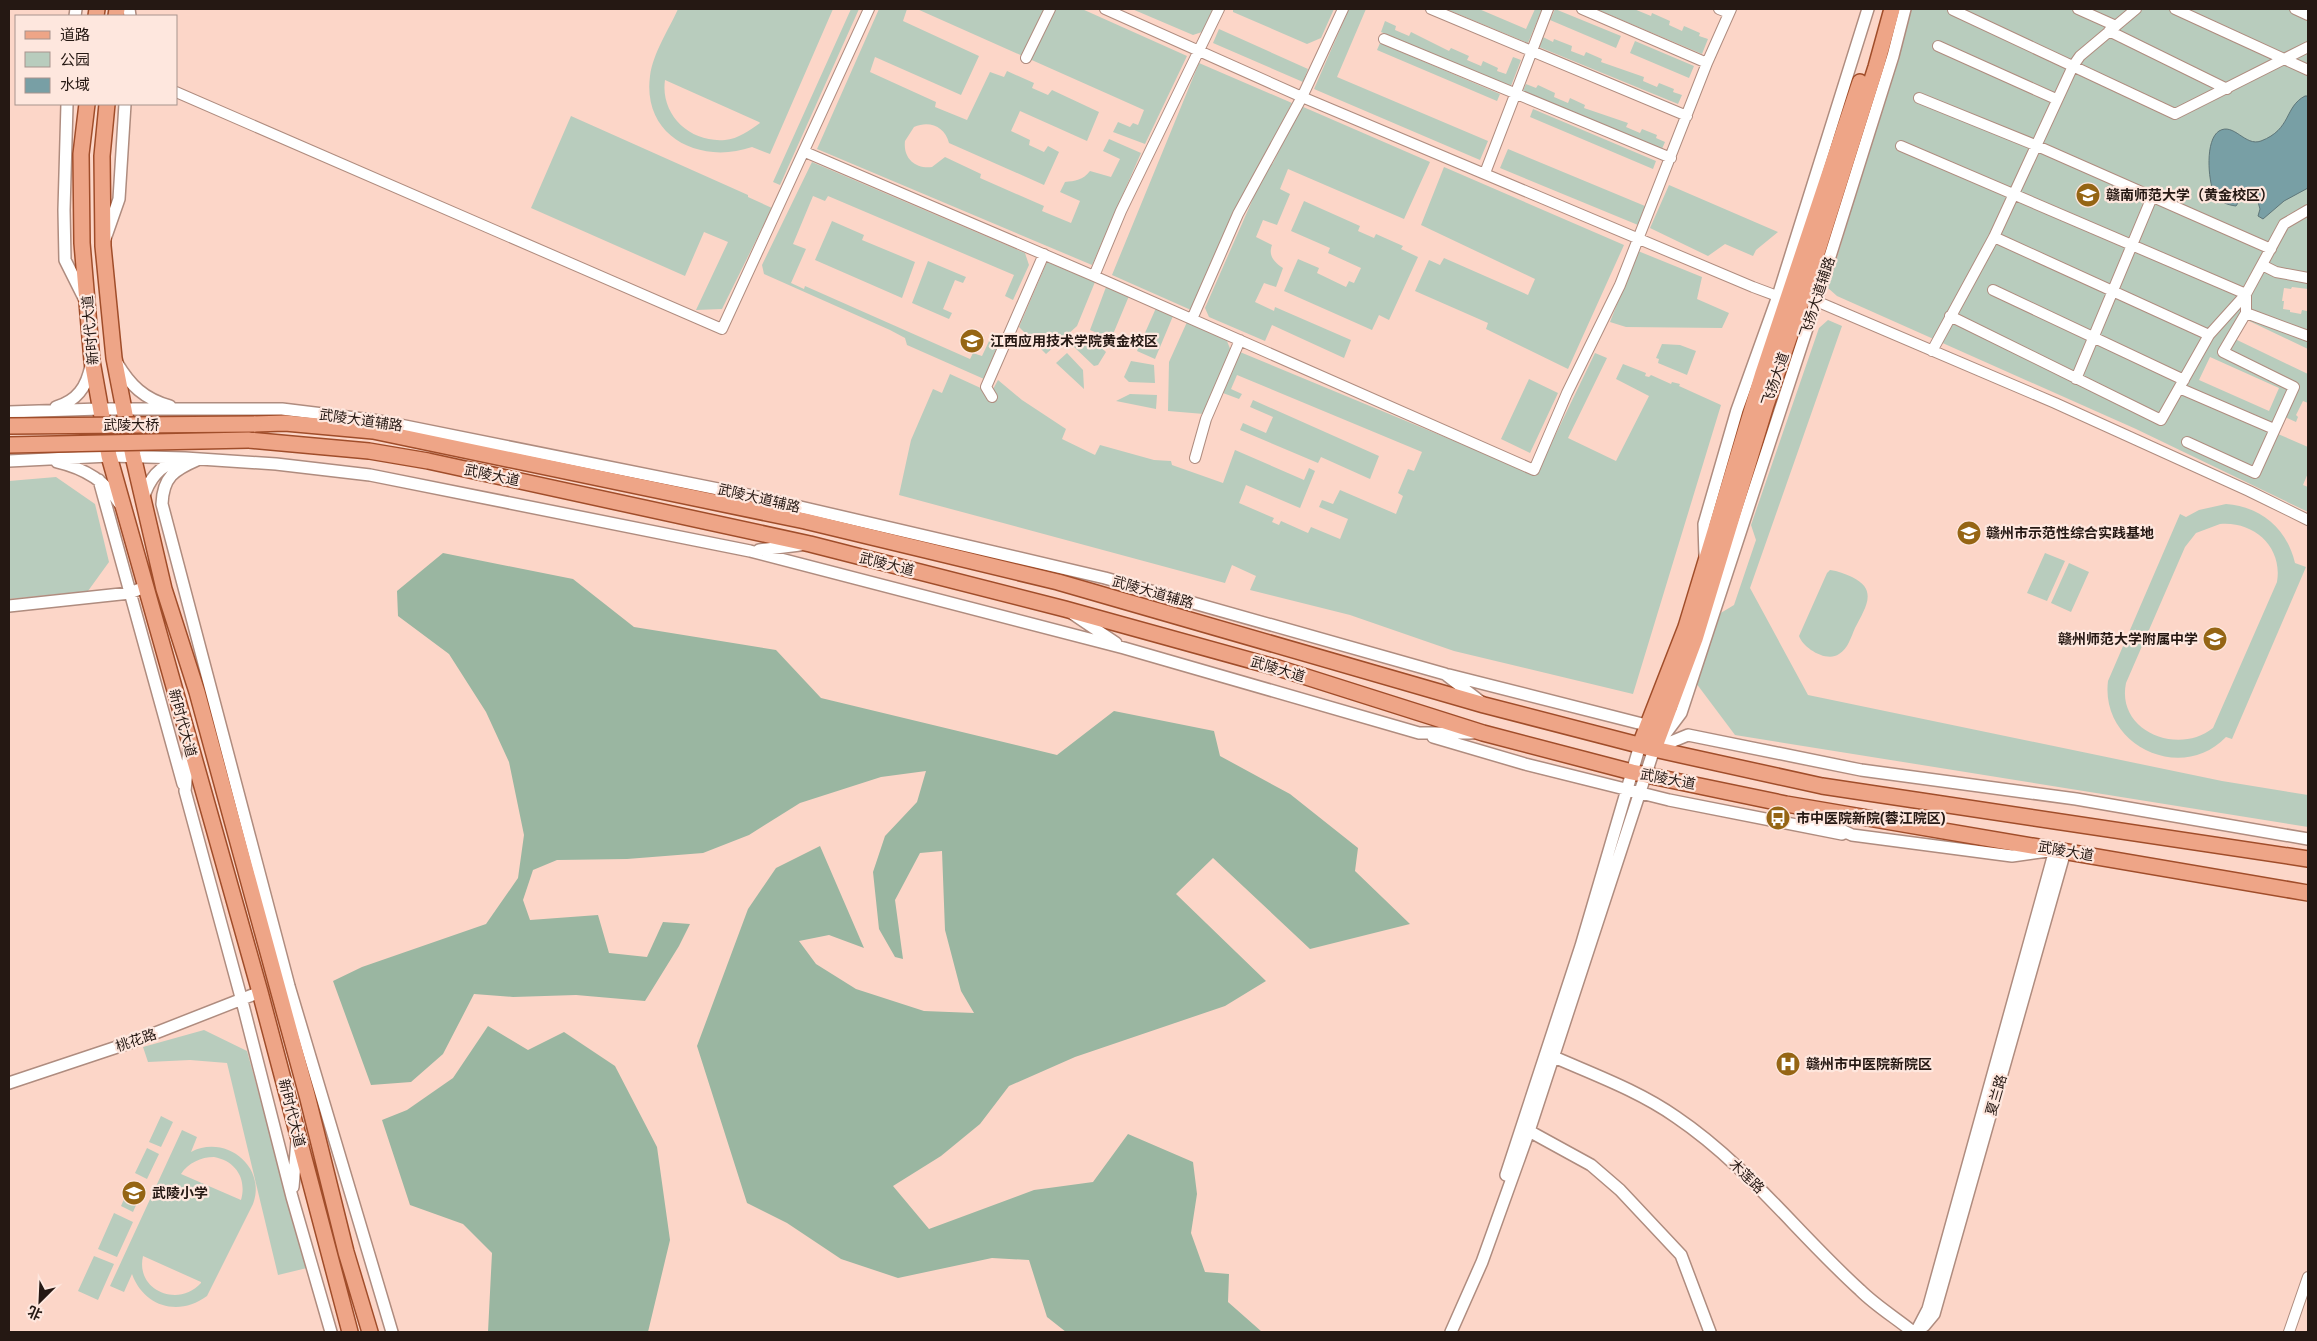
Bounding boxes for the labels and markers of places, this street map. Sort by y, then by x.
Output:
school or university icon: 赣南师范大学（黄金校区） [2075,182,2101,208]
place label: 赣南师范大学（黄金校区） [2106,186,2274,204]
school or university icon: 江西应用技术学院黄金校区 [959,328,985,354]
place label: 江西应用技术学院黄金校区 [990,332,1158,350]
school or university icon: 赣州市示范性综合实践基地 [1956,520,1982,546]
place label: 赣州市示范性综合实践基地 [1986,524,2154,542]
school or university icon: 赣州师范大学附属中学 [2202,626,2228,652]
place label: 赣州师范大学附属中学 [2058,630,2198,648]
bus stop icon: 市中医院新院(蓉江院区) [1765,805,1791,831]
place label: 市中医院新院(蓉江院区) [1796,809,1946,827]
hospital icon: 赣州市中医院新院区 [1775,1051,1801,1077]
place label: 赣州市中医院新院区 [1806,1055,1932,1073]
school or university icon: 武陵小学 [121,1180,147,1206]
place label: 武陵小学 [152,1184,208,1202]

